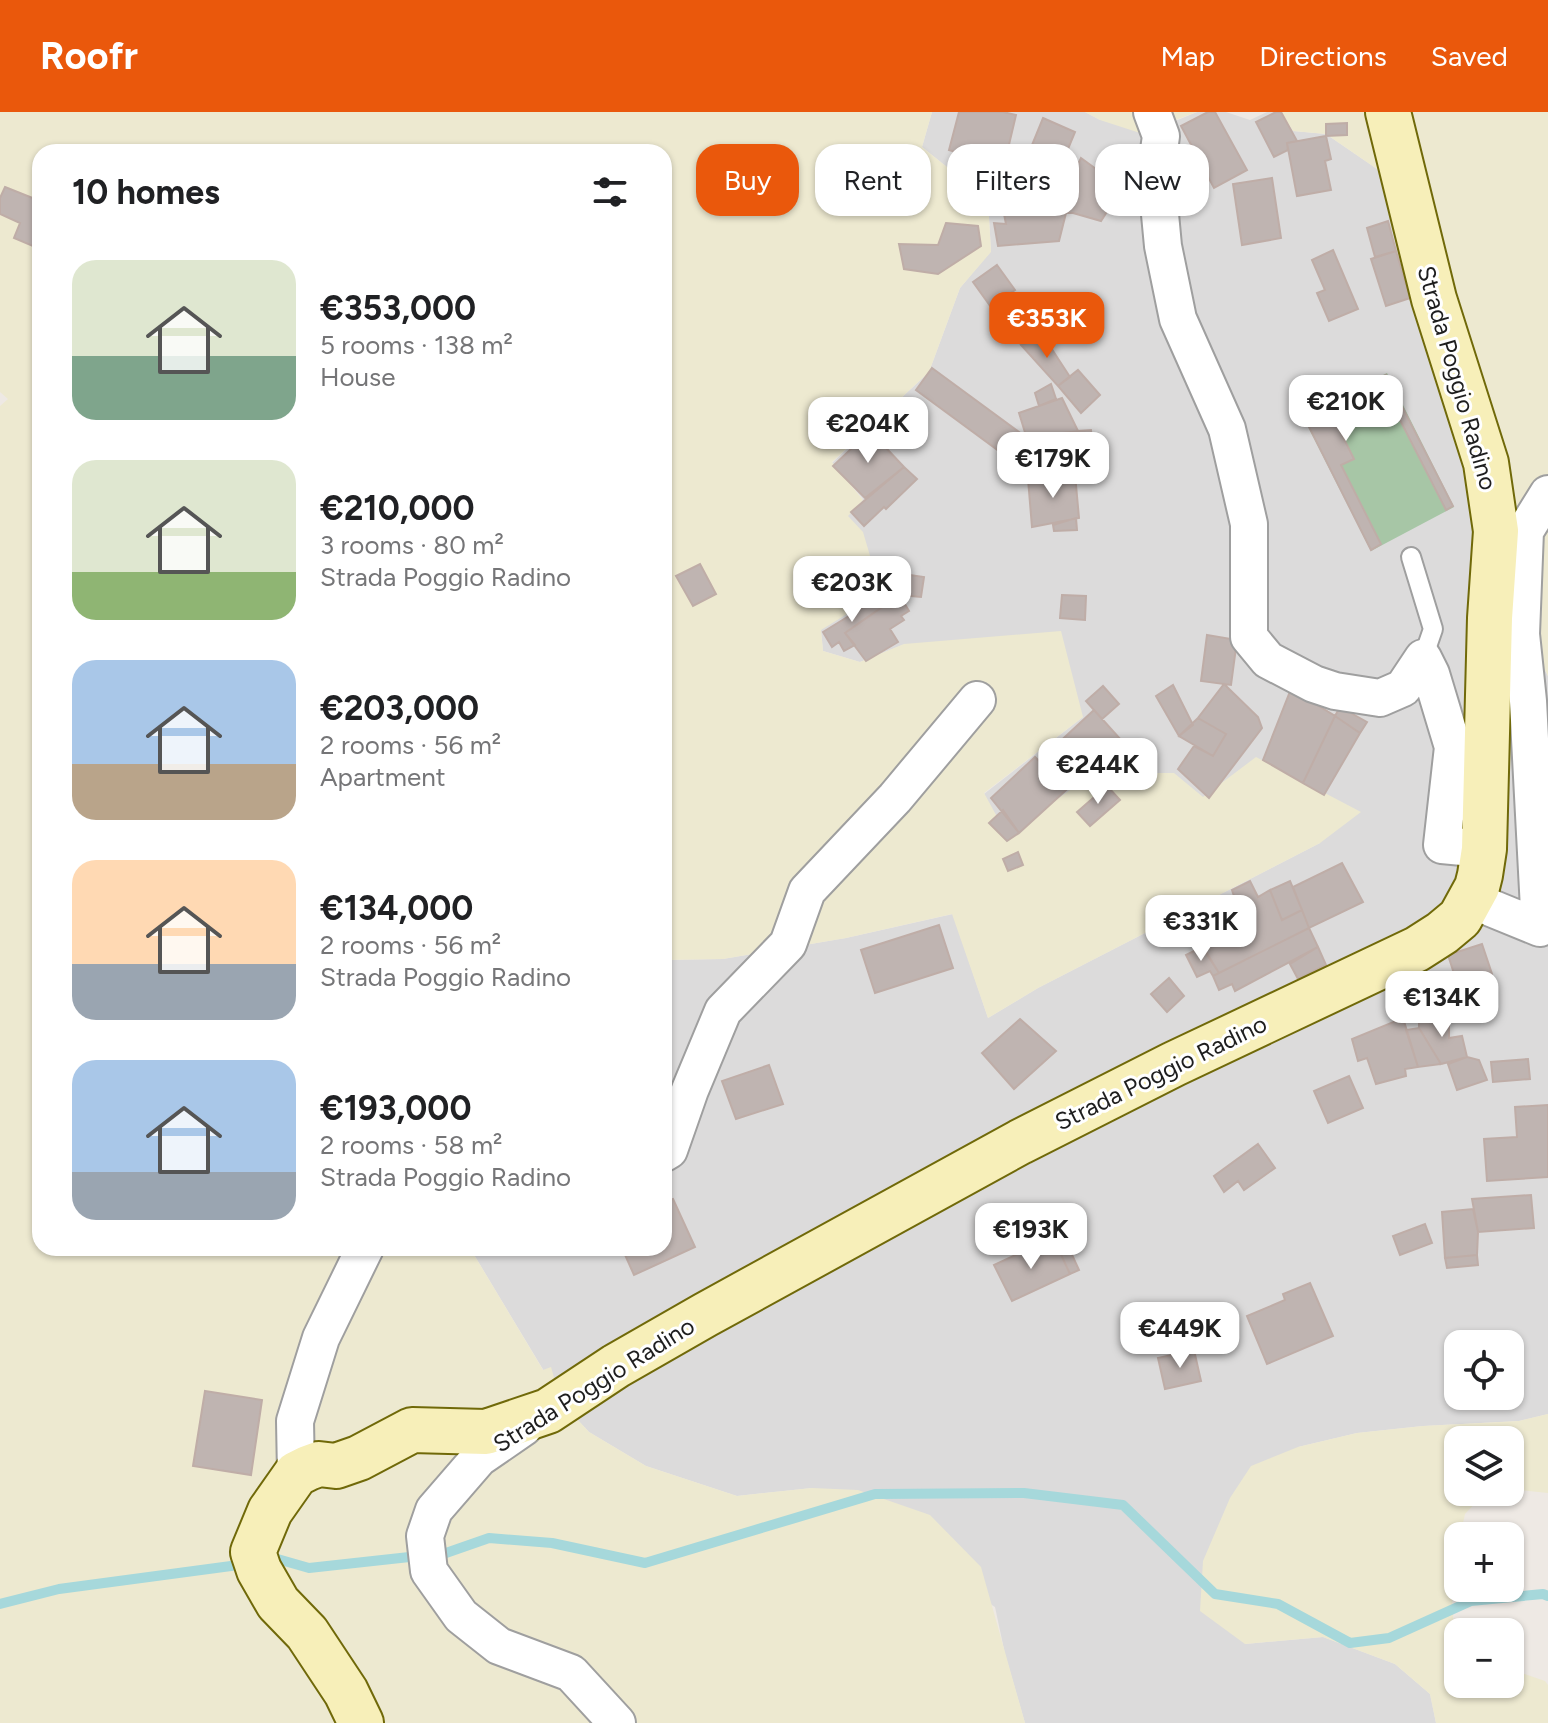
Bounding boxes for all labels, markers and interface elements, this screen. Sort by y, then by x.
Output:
text: Roofr [40,33,138,79]
text: Map [1161,39,1215,73]
text: Directions [1259,39,1387,73]
text: Saved [1431,39,1508,73]
chip: Buy [696,144,799,216]
chip: Rent [815,144,931,216]
chip: Filters [947,144,1079,216]
chip: New [1095,144,1209,216]
icon: filters [588,170,632,214]
text: 10 homes [72,172,220,213]
street label: Strada Poggio Radino [1412,262,1503,493]
text: €353,000 [320,288,476,329]
icon: home [136,292,232,388]
pin: €353K [991,292,1103,360]
text: €353K [1007,302,1087,334]
text: 5 rooms · 138 m² [320,329,513,361]
text: House [320,361,395,393]
pin: €210K [1290,375,1402,443]
text: €210K [1307,385,1385,417]
pin: €204K [812,397,924,465]
text: €204K [826,407,910,439]
pin: €179K [997,432,1109,500]
text: €179K [1015,442,1091,474]
text: €210,000 [320,488,475,529]
icon: home [136,492,232,588]
text: 3 rooms · 80 m² [320,529,504,561]
pin: €203K [796,556,908,624]
text: Strada Poggio Radino [320,561,571,593]
text: €203K [811,566,893,598]
text: €203,000 [320,688,479,729]
icon: home [136,692,232,788]
text: 2 rooms · 56 m² [320,729,501,761]
pin: €244K [1042,738,1154,806]
text: €244K [1056,748,1140,780]
text: Apartment [320,761,446,793]
text: €134,000 [320,888,473,929]
icon: home [136,892,232,988]
pin: €331K [1145,895,1257,963]
text: €331K [1163,905,1239,937]
text: 2 rooms · 56 m² [320,929,501,961]
text: Strada Poggio Radino [320,961,571,993]
pin: €134K [1386,971,1498,1039]
text: €134K [1403,981,1481,1013]
street label: Strada Poggio Radino [1050,1009,1271,1136]
text: €193,000 [320,1088,471,1129]
icon: home [136,1092,232,1188]
text: 2 rooms · 58 m² [320,1129,502,1161]
text: Strada Poggio Radino [320,1161,571,1193]
pin: €193K [975,1203,1087,1271]
text: €193K [993,1213,1069,1245]
pin: €449K [1124,1302,1236,1370]
street label: Strada Poggio Radino [488,1311,700,1458]
text: €449K [1138,1312,1222,1344]
map controls [1444,1330,1524,1698]
button: locate [1444,1330,1524,1410]
button: layers [1444,1426,1524,1506]
button: + [1444,1522,1524,1602]
button: − [1444,1618,1524,1698]

